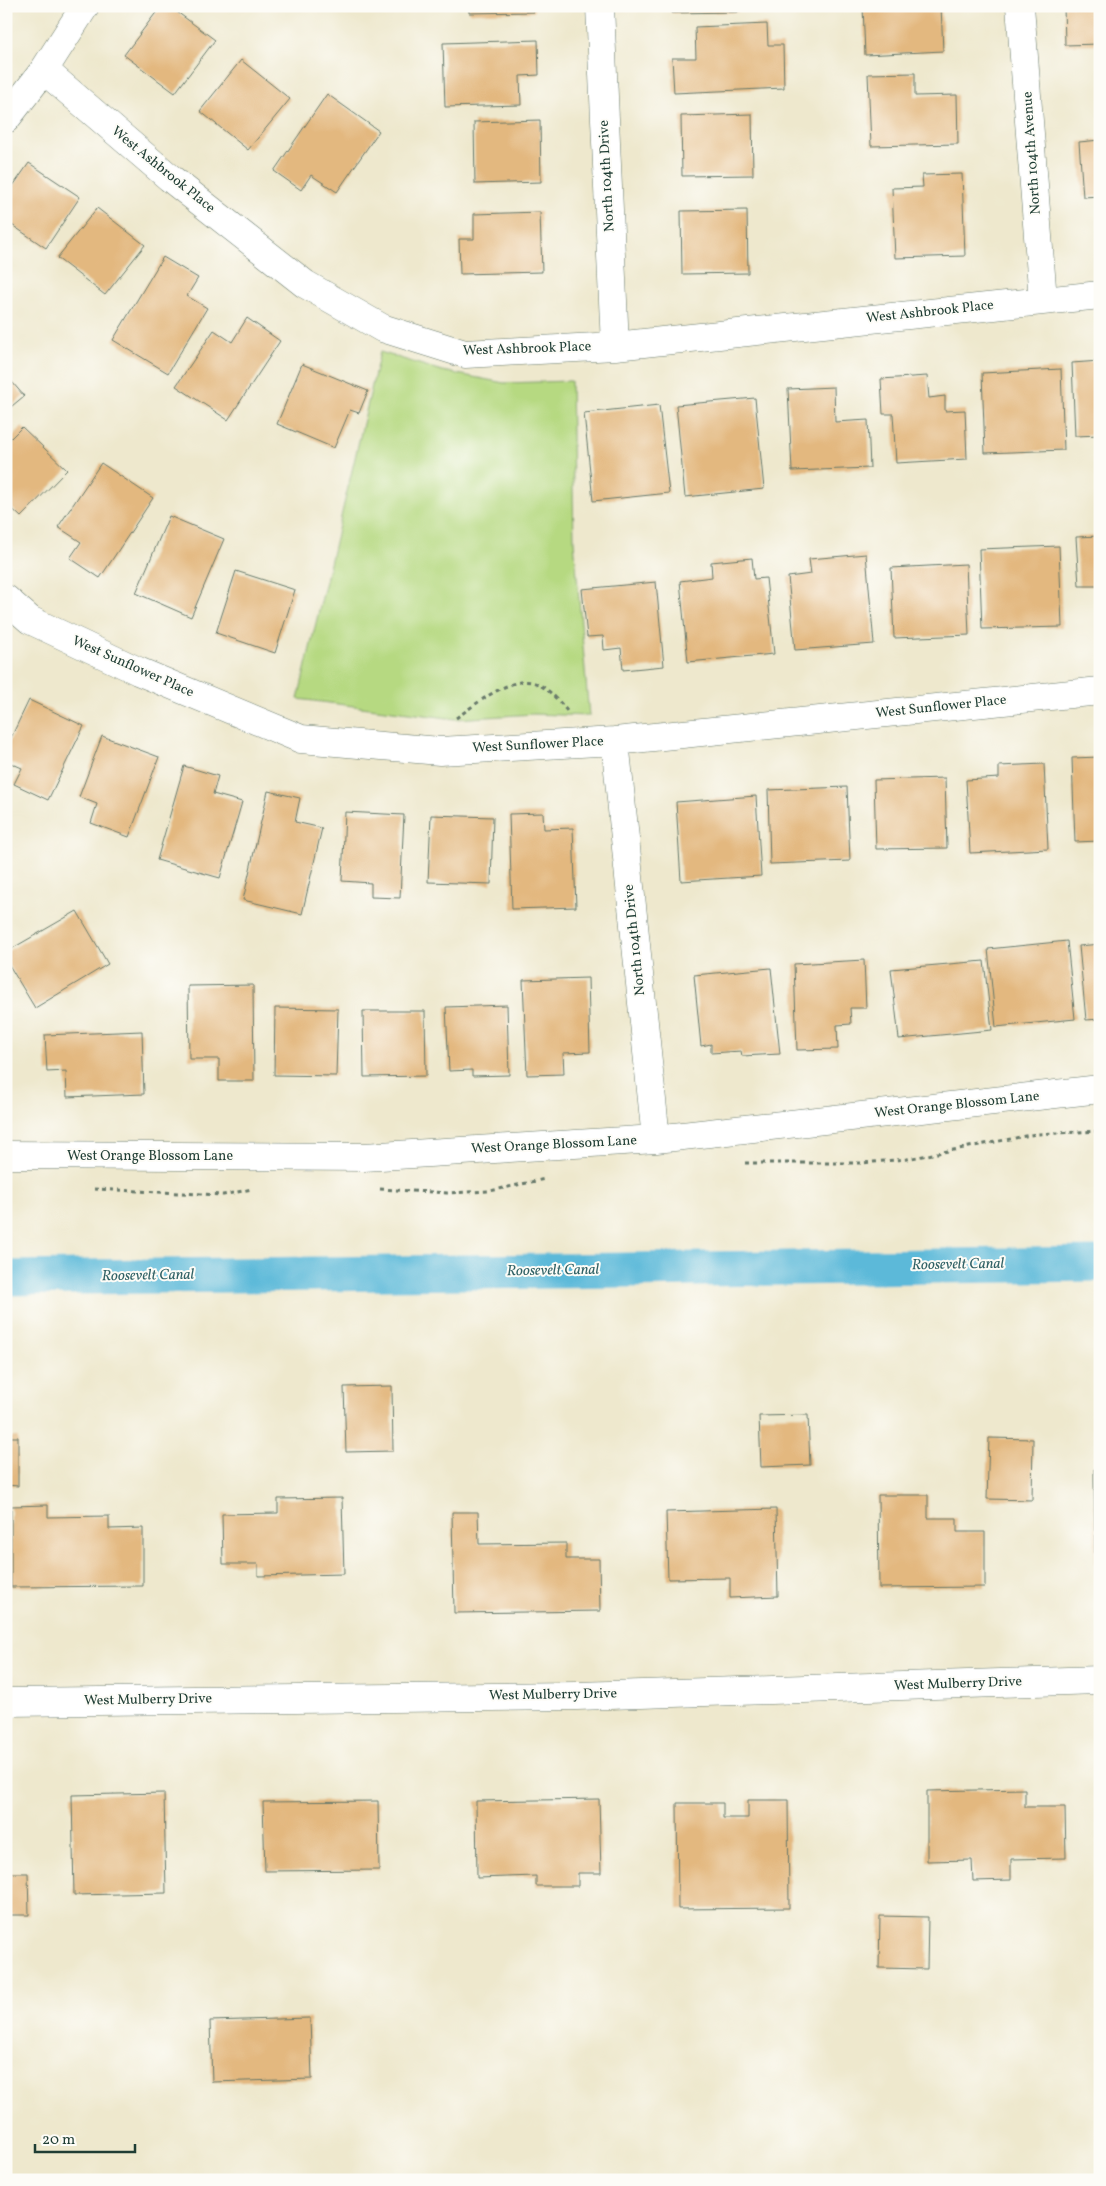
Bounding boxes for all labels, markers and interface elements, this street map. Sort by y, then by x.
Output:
street label: North 104th Avenue [1018,90,1046,215]
street label: North 104th Drive [595,119,619,232]
street label: West Ashbrook Place [107,122,219,218]
street label: West Ashbrook Place [865,296,995,328]
street label: West Ashbrook Place [463,337,592,361]
street label: West Sunflower Place [69,632,197,703]
street label: West Sunflower Place [875,691,1008,723]
street label: West Sunflower Place [472,732,604,758]
street label: North 104th Drive [620,883,650,997]
street label: West Orange Blossom Lane [873,1087,1041,1123]
street label: West Orange Blossom Lane [471,1131,638,1159]
street label: West Orange Blossom Lane [67,1147,233,1166]
water label: Roosevelt Canal [912,1254,1005,1276]
water label: Roosevelt Canal [507,1260,600,1282]
water label: Roosevelt Canal [102,1265,195,1287]
street label: West Mulberry Drive [894,1672,1023,1696]
street label: West Mulberry Drive [489,1684,618,1706]
street label: West Mulberry Drive [84,1689,213,1711]
scale bar [35,2121,135,2153]
text: 20 m [42,2130,75,2151]

